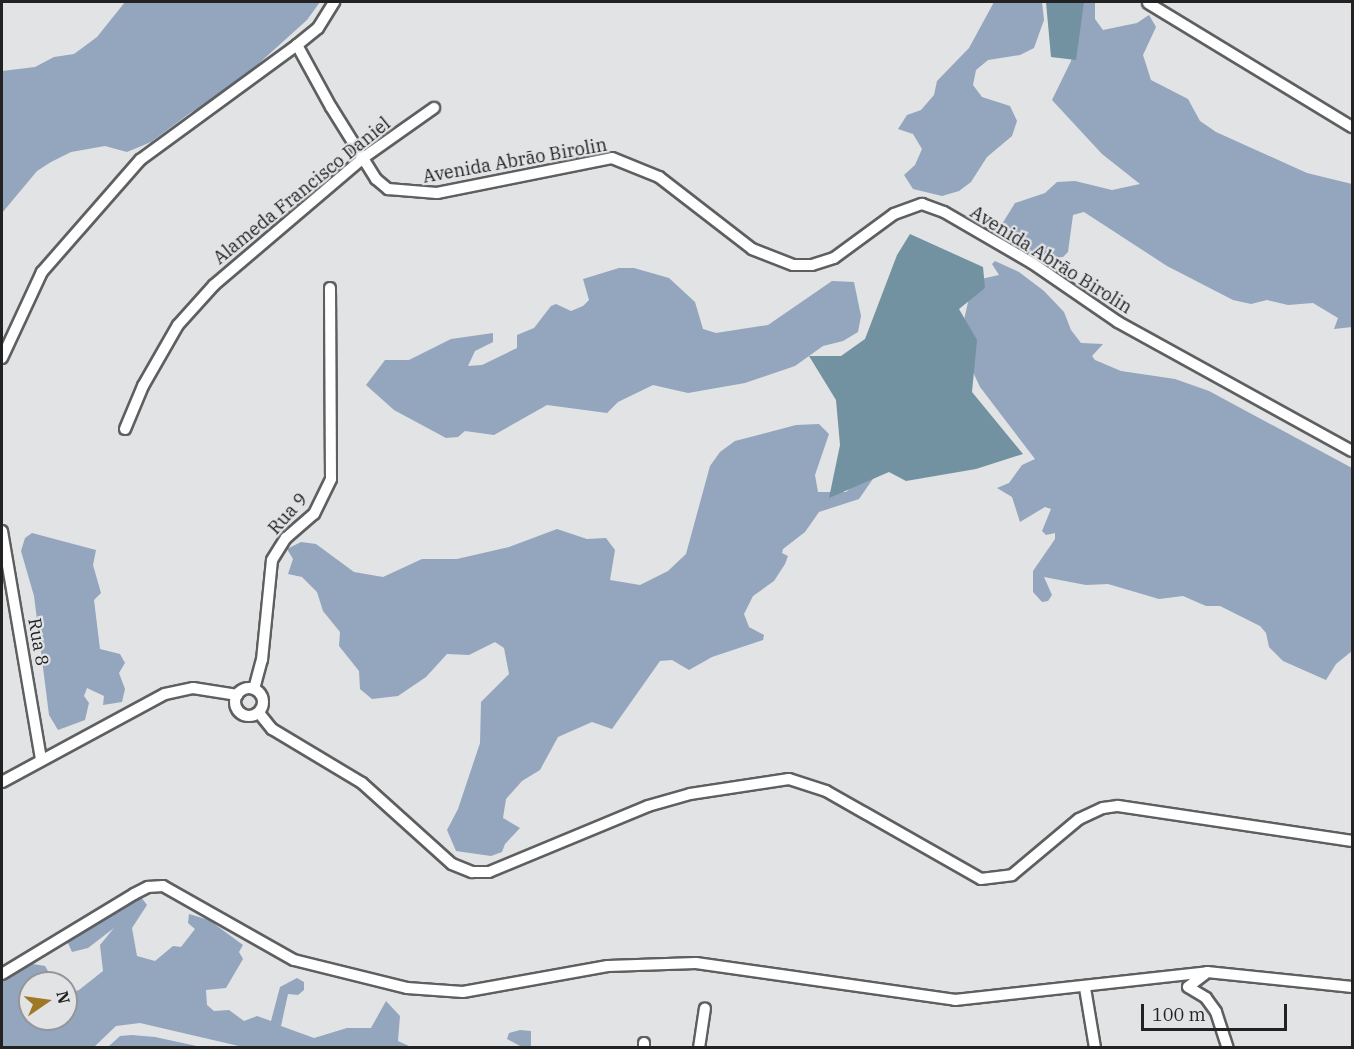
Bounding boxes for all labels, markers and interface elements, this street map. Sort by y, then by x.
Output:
street label: Alameda Francisco Daniel [209,113,395,269]
street label: Avenida Abrão Birolin [421,134,609,188]
street label: Avenida Abrão Birolin [966,201,1136,319]
street label: Rua 9 [264,489,312,539]
street label: Rua 8 [23,617,53,667]
north arrow [18,971,78,1031]
text: N [52,989,75,1006]
scale bar [1144,992,1290,1030]
text: 100 m [1152,1003,1206,1026]

